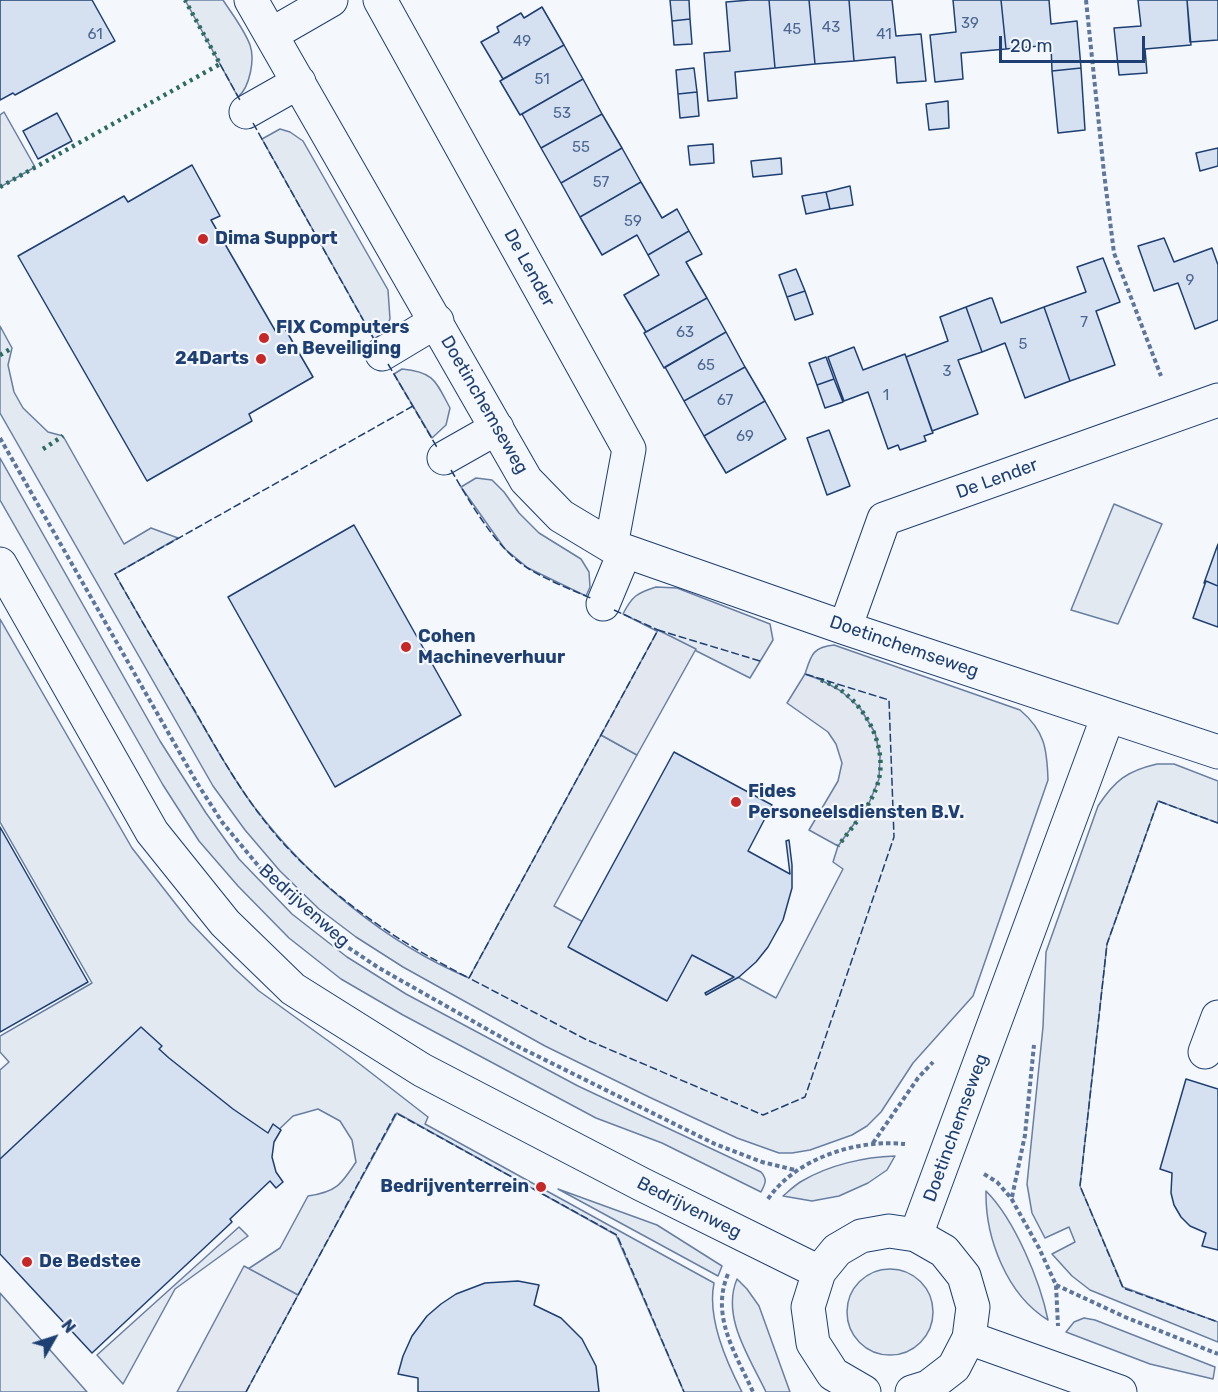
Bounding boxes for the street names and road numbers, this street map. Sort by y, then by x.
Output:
street label: De Lender [499,225,559,311]
street label: Doetinchemseweg [436,332,532,478]
street label: De Lender [953,454,1041,504]
street label: Doetinchemseweg [827,611,981,683]
street label: Bedrijvenweg [254,860,354,952]
street label: Doetinchemseweg [919,1051,993,1205]
street label: Bedrijvenweg [633,1172,745,1244]

